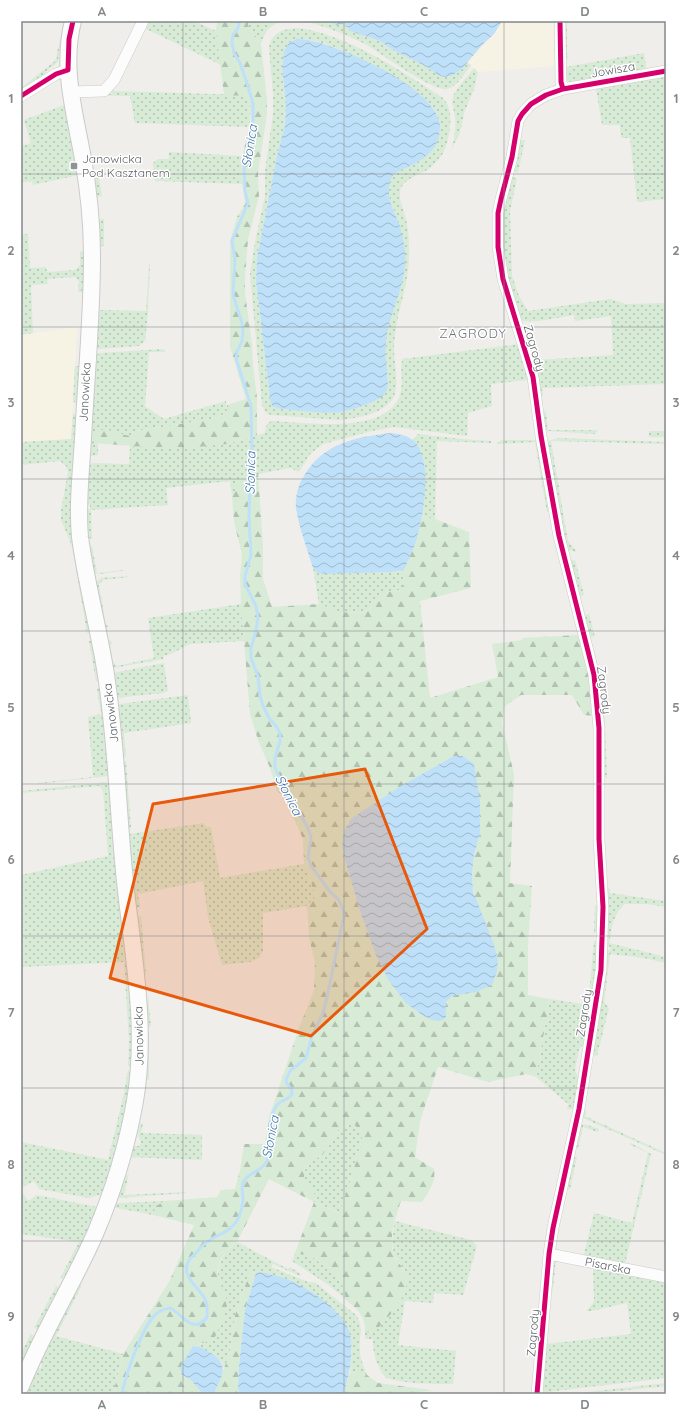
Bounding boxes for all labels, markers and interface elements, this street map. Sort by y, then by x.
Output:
text: A [98,3,107,19]
text: B [259,3,267,19]
text: C [420,3,428,19]
text: D [580,3,590,19]
street label: Jowisza [590,58,636,81]
text: 1 [8,90,14,106]
text: 1 [673,90,679,106]
water label: Słonica [238,122,260,169]
place label: Janowicka Pod Kasztanem [82,151,170,180]
marker: Janowicka Pod Kasztanem [69,161,79,171]
text: 2 [7,242,15,258]
text: 2 [672,242,680,258]
street label: Zagrody [521,323,548,373]
district label: ZAGRODY [439,325,507,341]
street label: Janowicka [75,362,94,422]
text: 3 [8,394,15,410]
text: 3 [673,394,680,410]
water label: Słonica [242,450,258,495]
text: 4 [7,547,15,563]
text: 4 [672,547,680,563]
street label: Zagrody [594,665,615,715]
street label: Janowicka [99,682,122,744]
text: 5 [7,699,15,715]
text: 5 [672,699,680,715]
water label: Słonica [272,772,306,819]
text: 6 [7,851,15,867]
text: 6 [672,851,680,867]
street label: Zagrody [572,988,595,1038]
text: 7 [7,1004,15,1020]
text: 7 [672,1004,680,1020]
street label: Janowicka [130,1006,147,1066]
water label: Słonica [258,1113,282,1160]
text: 8 [7,1156,15,1172]
text: 8 [672,1156,680,1172]
street label: Pisarska [584,1254,632,1277]
text: 9 [7,1308,15,1324]
street label: Zagrody [523,1308,542,1358]
text: 9 [672,1308,680,1324]
text: A [98,1396,107,1412]
text: B [259,1396,267,1412]
text: C [420,1396,428,1412]
text: D [580,1396,590,1412]

